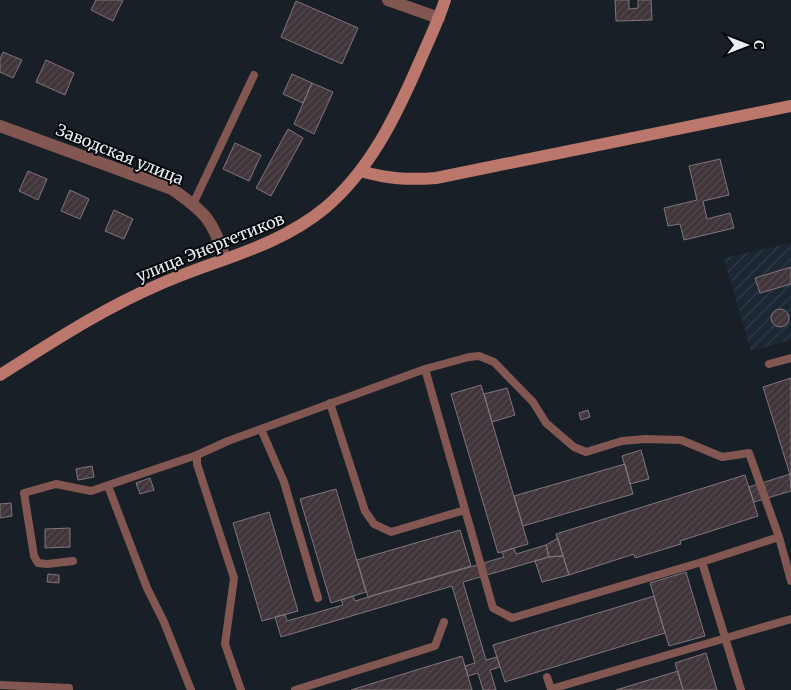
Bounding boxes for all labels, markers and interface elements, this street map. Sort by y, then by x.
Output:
north arrow [721,20,771,70]
text: С [750,40,768,50]
street label: Заводская улица [53,119,187,189]
street label: улица Энергетиков [133,208,287,286]

